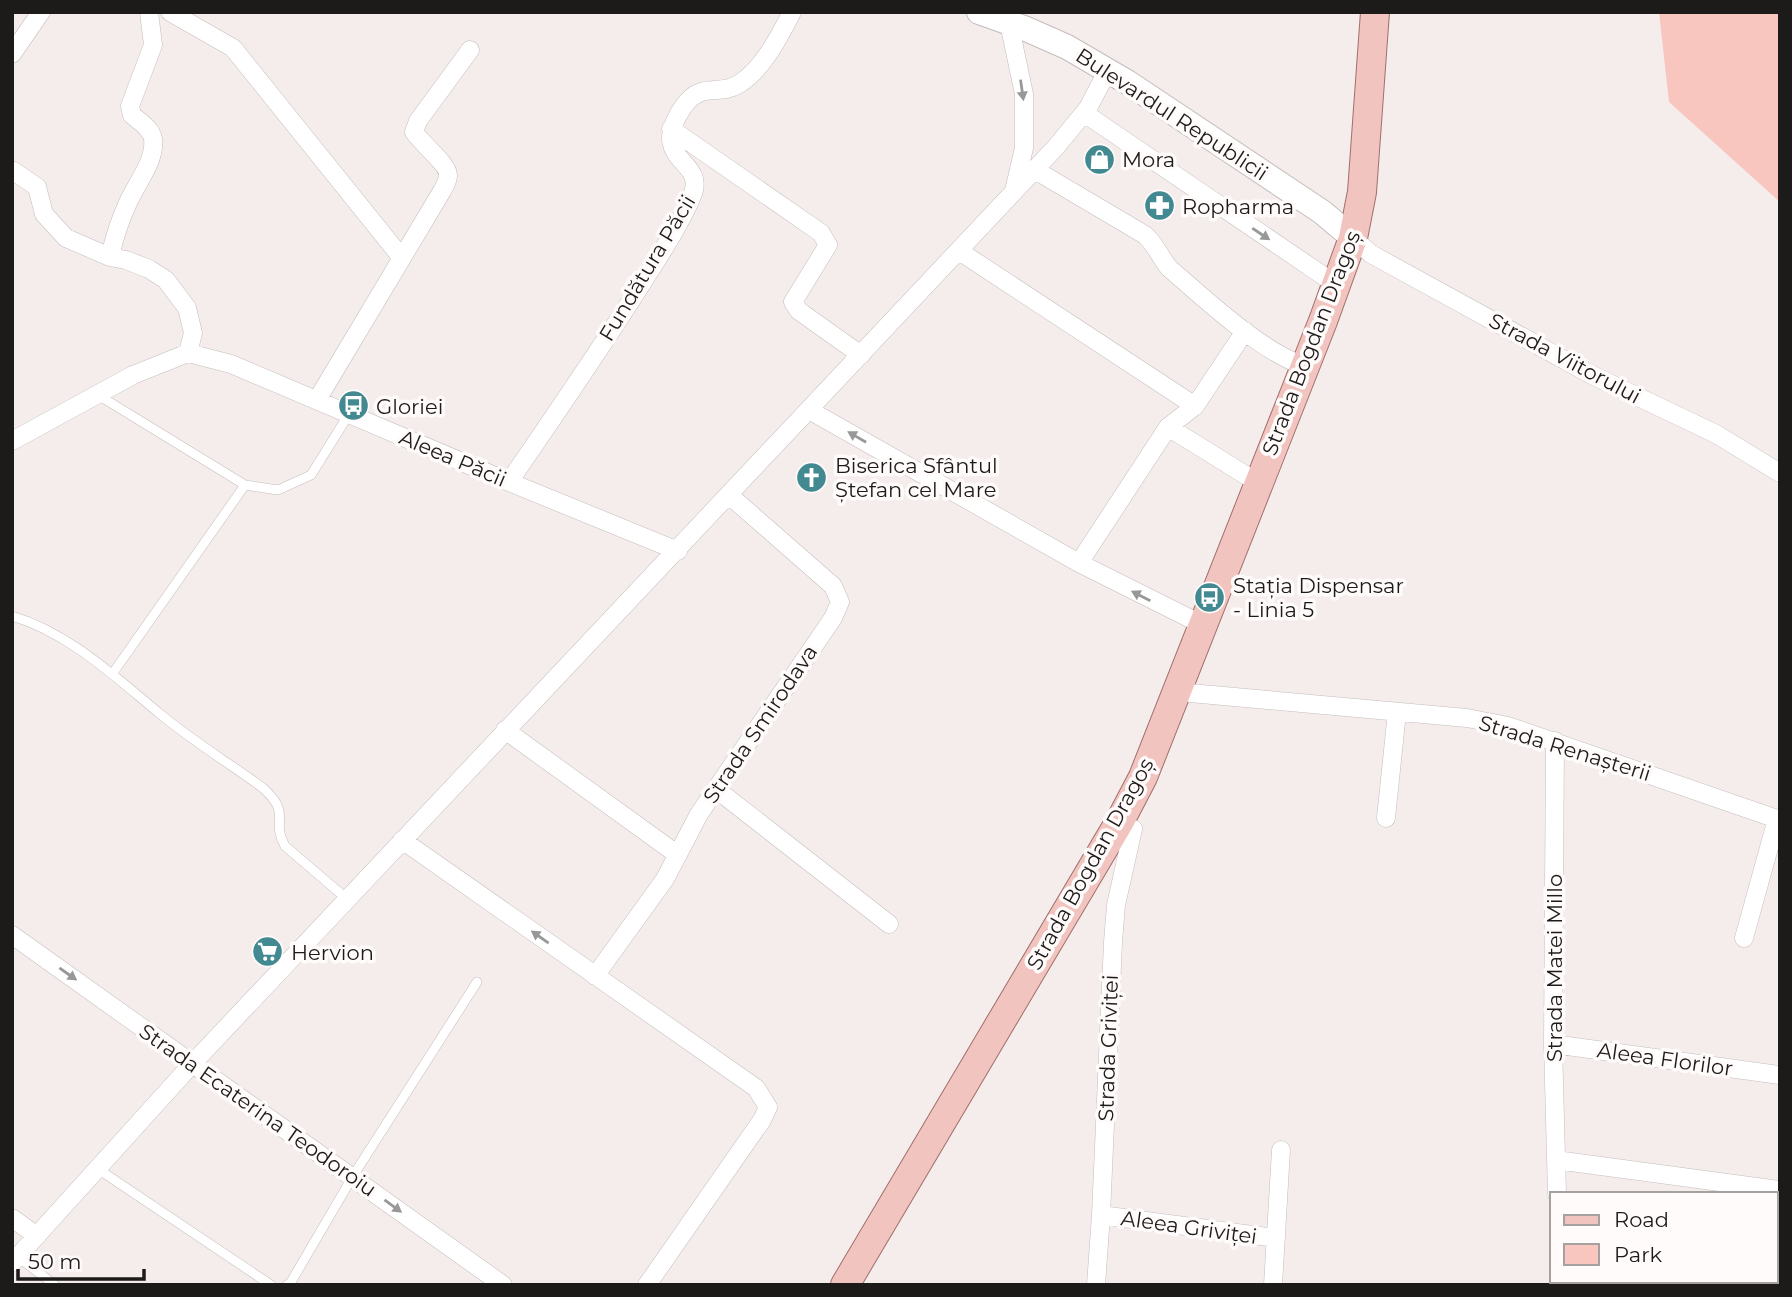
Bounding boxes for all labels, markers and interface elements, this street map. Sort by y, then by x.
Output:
street label: Bulevardul Republicii [1071,43,1273,185]
one-way arrow [1017,79,1028,101]
shop icon: Mora [1082,142,1116,176]
place label: Mora [1122,147,1175,172]
pharmacy icon: Ropharma [1142,189,1176,223]
street label: Fundătura Păcii [594,190,700,346]
place label: Ropharma [1182,194,1294,219]
one-way arrow [1252,227,1271,240]
street label: Strada Bogdan Dragoș [1257,227,1366,459]
street label: Strada Viitorului [1485,307,1645,409]
bus stop icon: Gloriei [336,389,370,423]
place label: Gloriei [376,394,443,419]
street label: Aleea Păcii [396,424,510,492]
one-way arrow [848,431,867,443]
place label: Biserica Sfântul Ștefan cel Mare [835,453,998,503]
church icon: Biserica Sfântul Ștefan cel Mare [795,460,829,494]
place label: Stația Dispensar - Linia 5 [1233,573,1404,622]
bus stop icon: Stația Dispensar - Linia 5 [1193,580,1227,614]
one-way arrow [1131,590,1151,602]
street label: Strada Smirodava [698,640,822,808]
street label: Strada Renașterii [1476,710,1654,787]
street label: Strada Bogdan Dragoș [1021,754,1160,975]
street label: Strada Matei Millo [1542,874,1567,1062]
one-way arrow [531,930,549,944]
supermarket icon: Hervion [251,935,285,969]
place label: Hervion [291,940,374,965]
one-way arrow [59,967,77,981]
street label: Strada Griviței [1093,974,1124,1122]
street label: Strada Ecaterina Teodoroiu [135,1018,381,1202]
street label: Aleea Florilor [1595,1037,1735,1081]
legend [1550,1192,1778,1283]
one-way arrow [384,1198,402,1212]
street label: Aleea Griviței [1119,1205,1259,1250]
text: Road [1614,1207,1669,1232]
scale bar [18,1238,144,1282]
text: Park [1614,1242,1662,1267]
text: 50 m [28,1249,82,1274]

